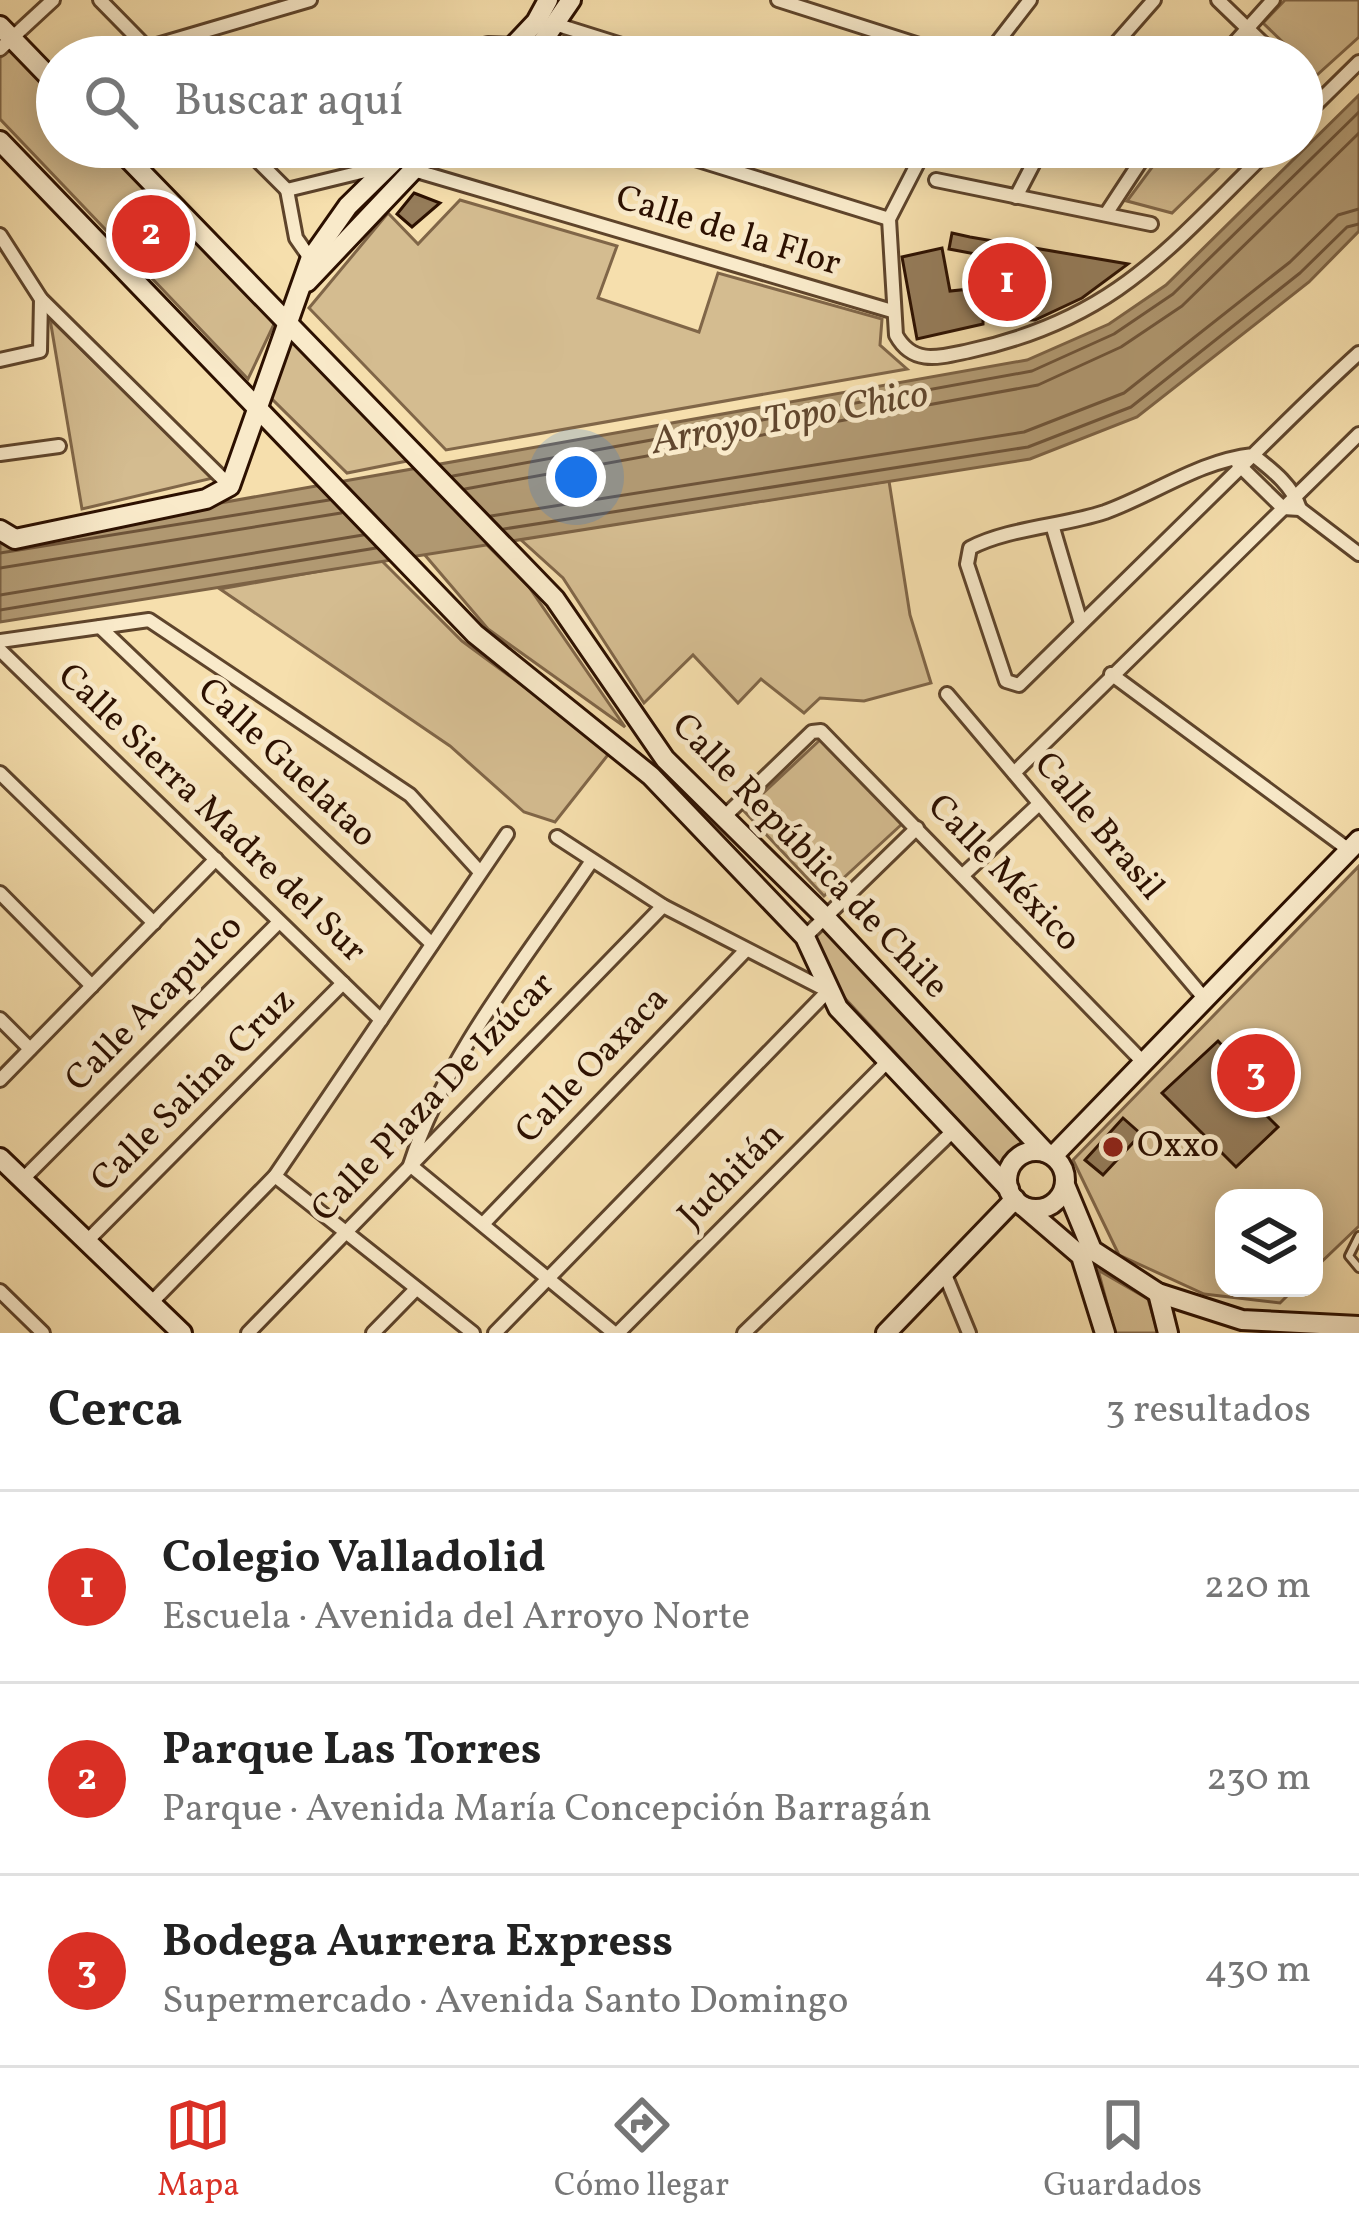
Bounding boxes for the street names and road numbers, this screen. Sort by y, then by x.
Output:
street label: Calle de la Flor [609,174,847,290]
street label: Calle Sierra Madre del Sur [45,653,377,975]
street label: Calle Guelatao [185,668,387,860]
street label: Calle República de Chile [659,703,959,1011]
street label: Calle Brasil [1021,742,1175,912]
street label: Calle México [915,784,1091,964]
street label: Calle Acapulco [55,904,255,1104]
street label: Calle Plaza De Izúcar [301,962,567,1234]
street label: Calle Oaxaca [505,976,681,1156]
street label: Calle Salina Cruz [81,978,307,1204]
street label: Juchitán [668,1112,796,1240]

